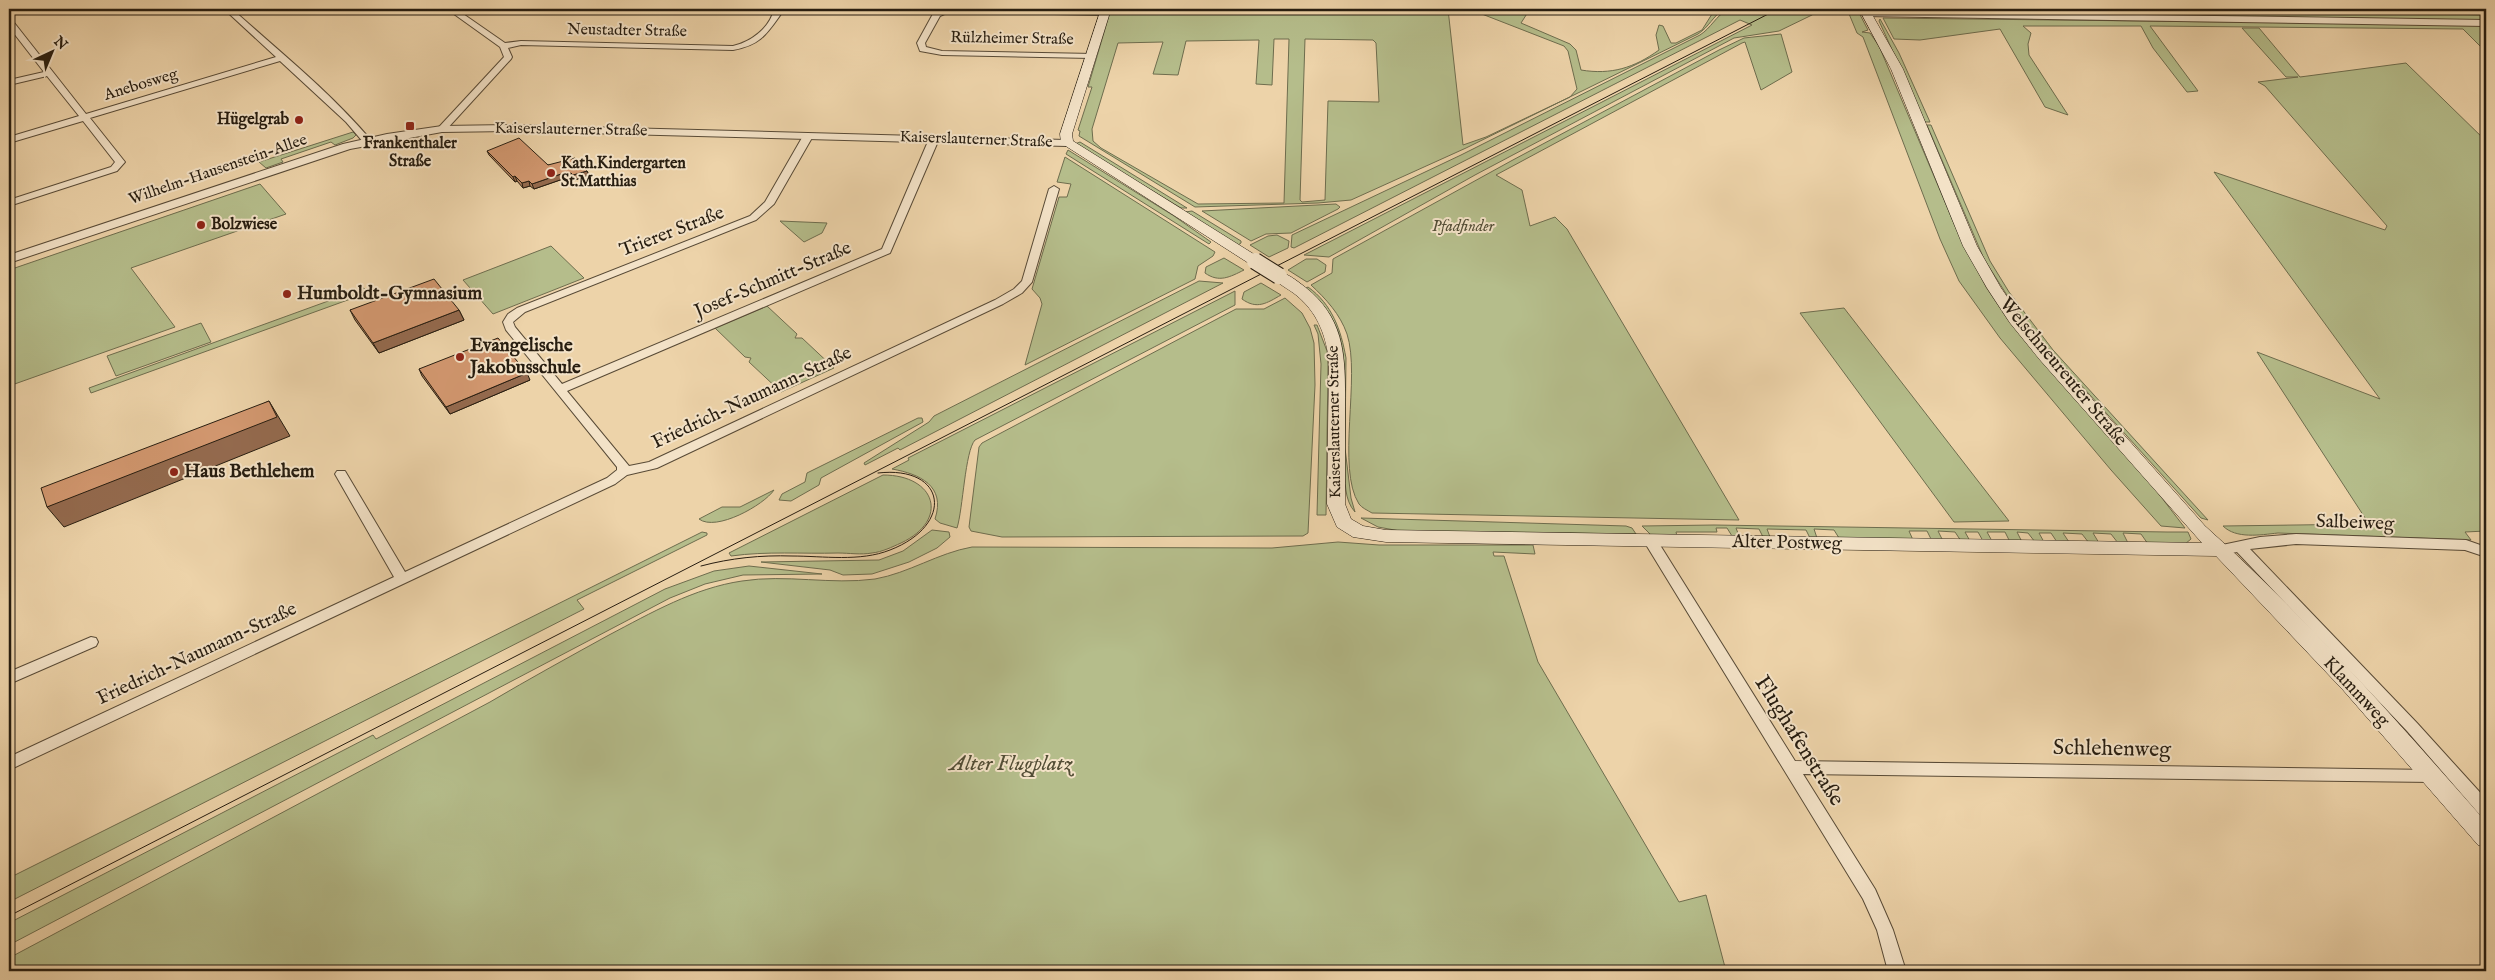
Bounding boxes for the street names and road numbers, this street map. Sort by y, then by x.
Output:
street label: Neustadter Straße [567,20,687,42]
street label: Rülzheimer Straße [950,28,1074,50]
street label: Anebosweg [101,64,181,106]
street label: Kaiserslauterner Straße [494,119,648,141]
street label: Kaiserslauterner Straße [899,127,1053,153]
street label: Wilhelm-Hausenstein-Allee [126,130,310,210]
street label: Trierer Straße [616,201,728,263]
street label: Josef-Schmitt-Straße [689,236,855,325]
street label: Welschneureuter Straße [1994,293,2132,451]
street label: Friedrich-Naumann-Straße [648,341,856,455]
street label: Kaiserslauterner Straße [1324,345,1346,499]
street label: Salbeiweg [2315,510,2395,536]
street label: Alter Postweg [1731,530,1843,556]
street label: Friedrich-Naumann-Straße [93,597,301,711]
street label: Klammweg [2317,652,2395,733]
street label: Flughafenstraße [1748,671,1850,811]
street label: Schlehenweg [2053,734,2172,764]

